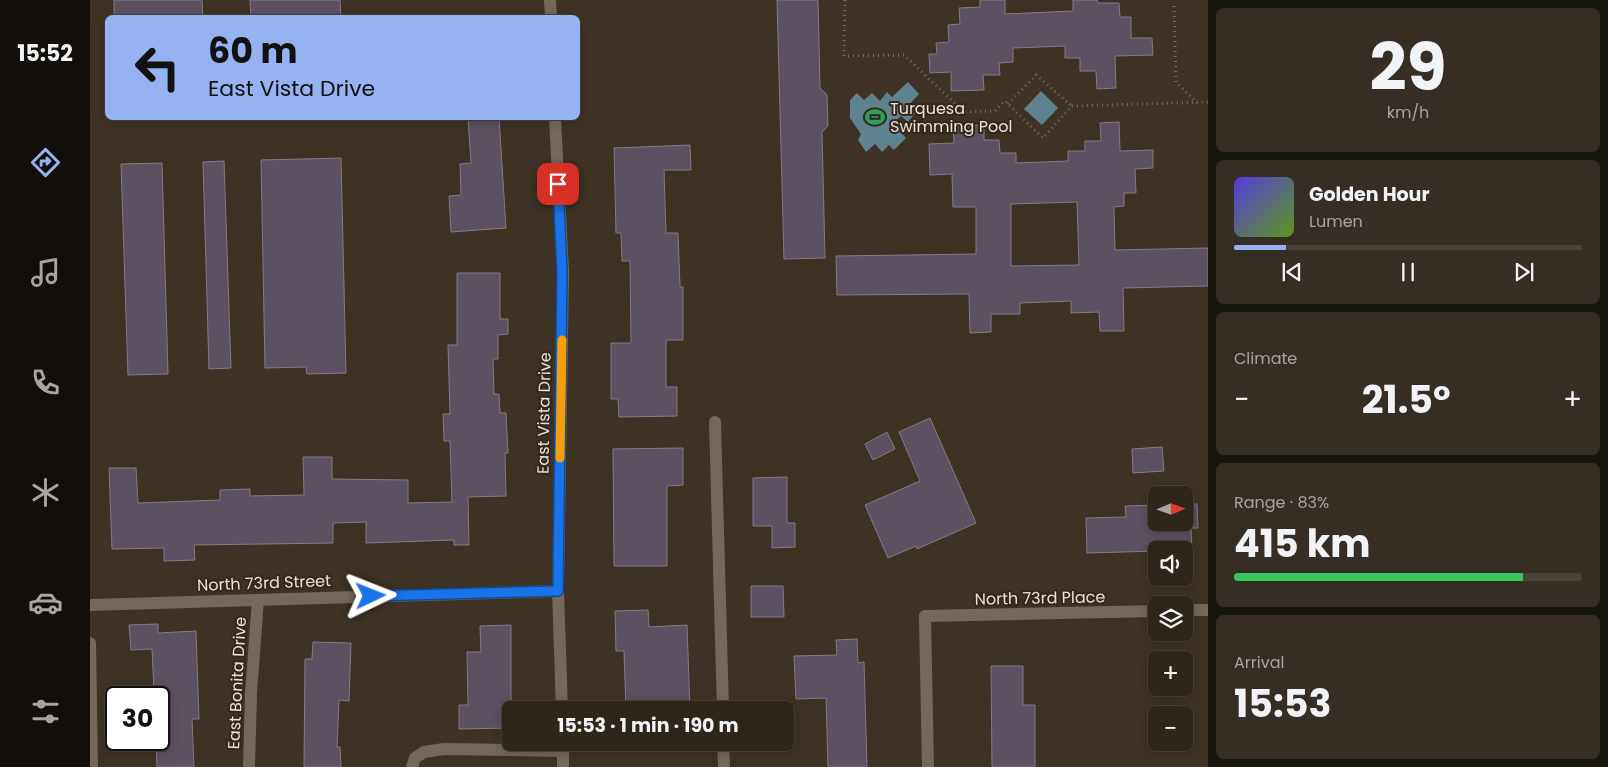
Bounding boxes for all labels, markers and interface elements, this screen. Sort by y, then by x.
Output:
text: 29 [1369,22,1447,113]
text: 60 m [208,26,298,75]
icon: left [125,35,190,100]
text: 15:52 [17,38,73,69]
text: East Vista Drive [208,73,375,104]
place label: Turquesa Swimming Pool [890,97,1012,138]
text: km/h [1387,101,1429,124]
sports icon: Turquesa Swimming Pool [864,106,886,128]
icon: directions [28,145,63,180]
pin [537,163,579,205]
icon: arrive [544,170,572,198]
text: Golden Hour [1309,181,1430,208]
text: Lumen [1309,210,1363,233]
icon: music [28,255,63,290]
icon: previous [1278,258,1306,286]
icon: pause [1394,258,1422,286]
icon: next [1510,258,1538,286]
text: Climate [1234,347,1297,370]
street label: East Vista Drive [531,352,557,474]
icon: phone [28,365,63,400]
text: 21.5° [1362,373,1451,426]
text: − [1234,380,1249,419]
text: + [1563,380,1582,419]
icon: climate [28,475,63,510]
north arrow [1148,486,1192,531]
map controls [1148,486,1193,751]
text: Range · 83% [1234,491,1329,514]
text: 415 km [1234,517,1371,570]
button: sound [1148,541,1193,586]
street label: North 73rd Street [197,569,331,597]
position arrow [344,569,396,621]
icon: car [28,585,63,620]
street label: North 73rd Place [974,585,1106,611]
button: layers [1148,596,1193,641]
street label: East Bonita Drive [222,616,252,750]
button: + [1148,651,1193,696]
text: Arrival [1234,651,1284,674]
text: 15:53 [1234,677,1331,730]
speed limit sign: 30 [105,686,170,751]
icon: filters [28,694,63,729]
button: − [1148,706,1193,751]
text: 15:53 · 1 min · 190 m [557,712,739,739]

